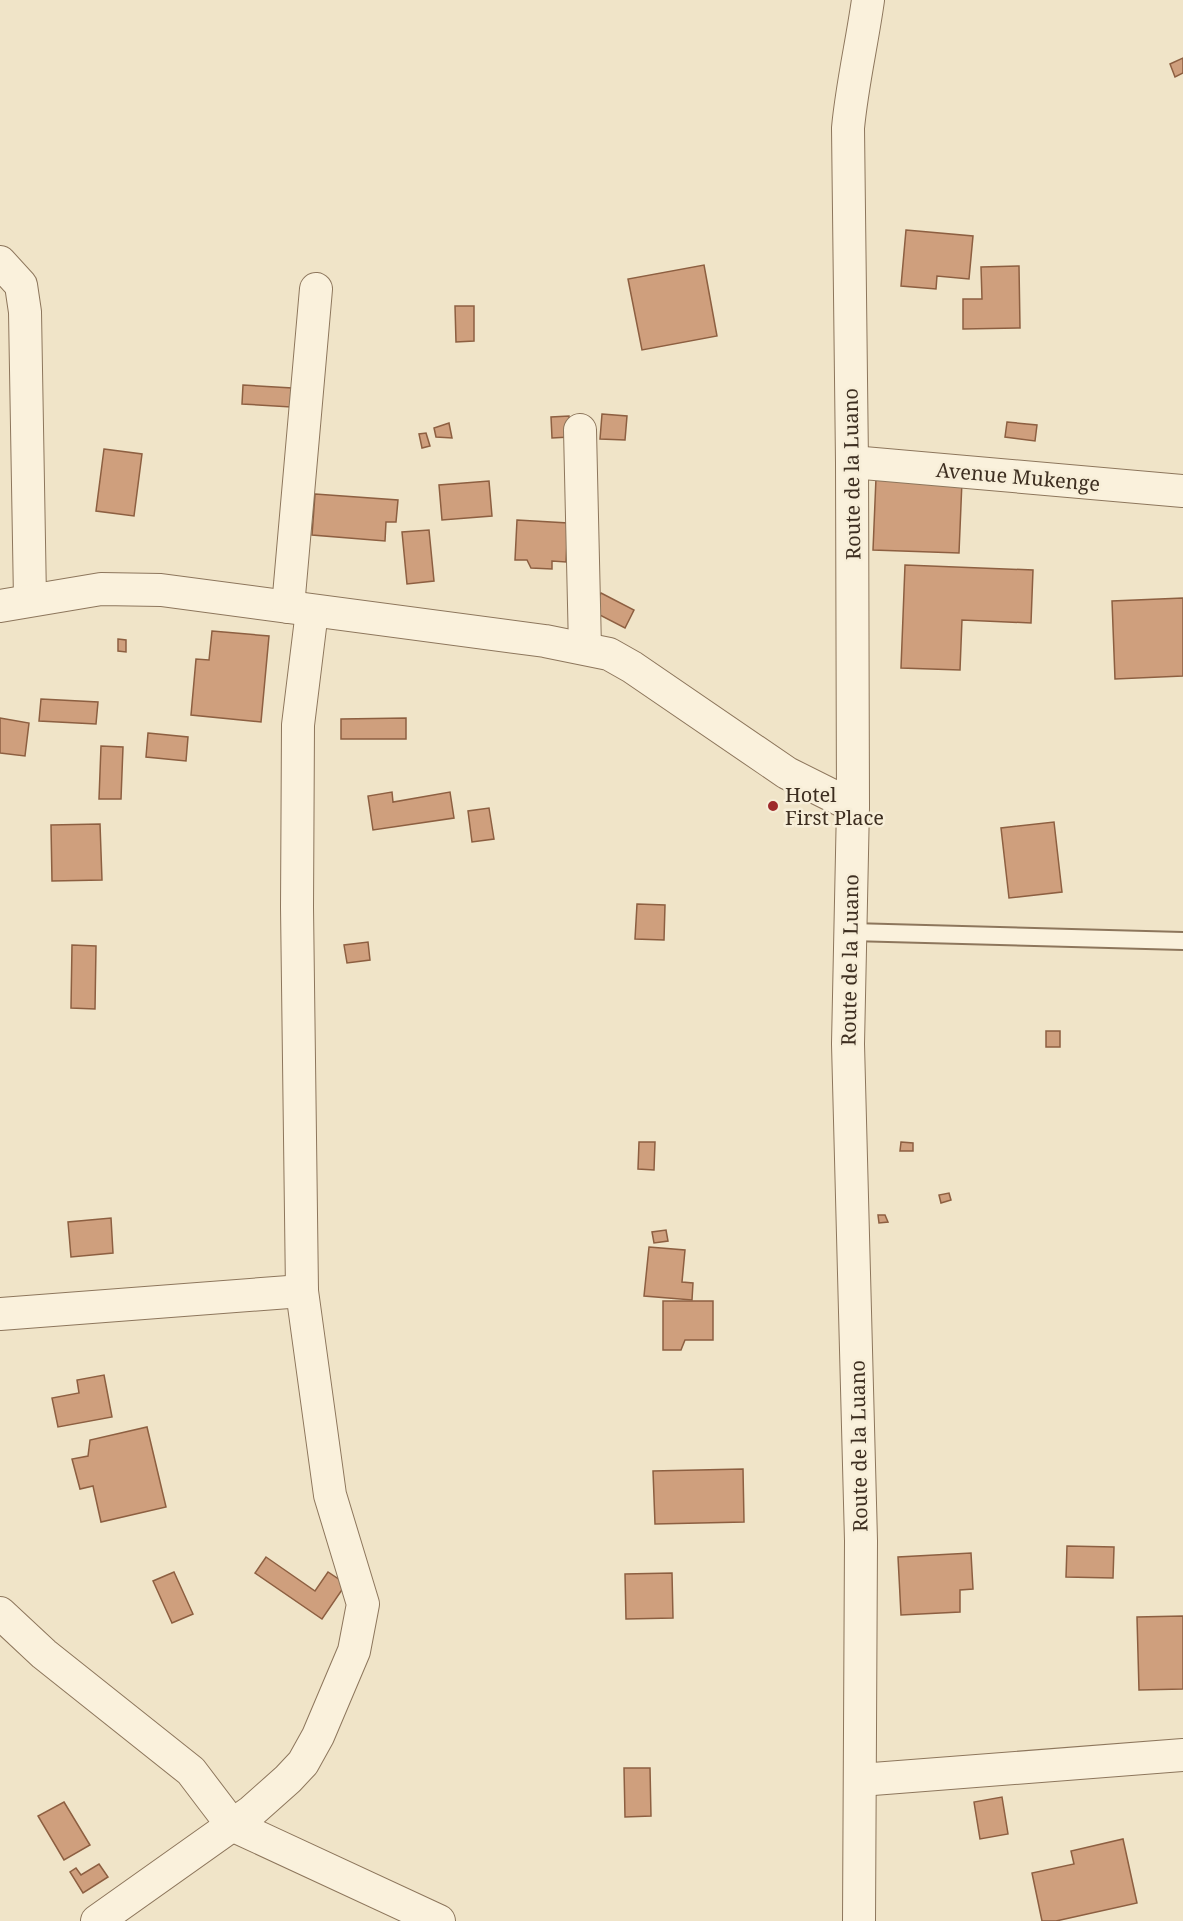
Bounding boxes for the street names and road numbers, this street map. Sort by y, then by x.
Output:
street label: Route de la Luano [837,388,866,560]
street label: Avenue Mukenge [935,456,1101,497]
street label: Route de la Luano [835,874,864,1046]
street label: Route de la Luano [844,1360,873,1532]

